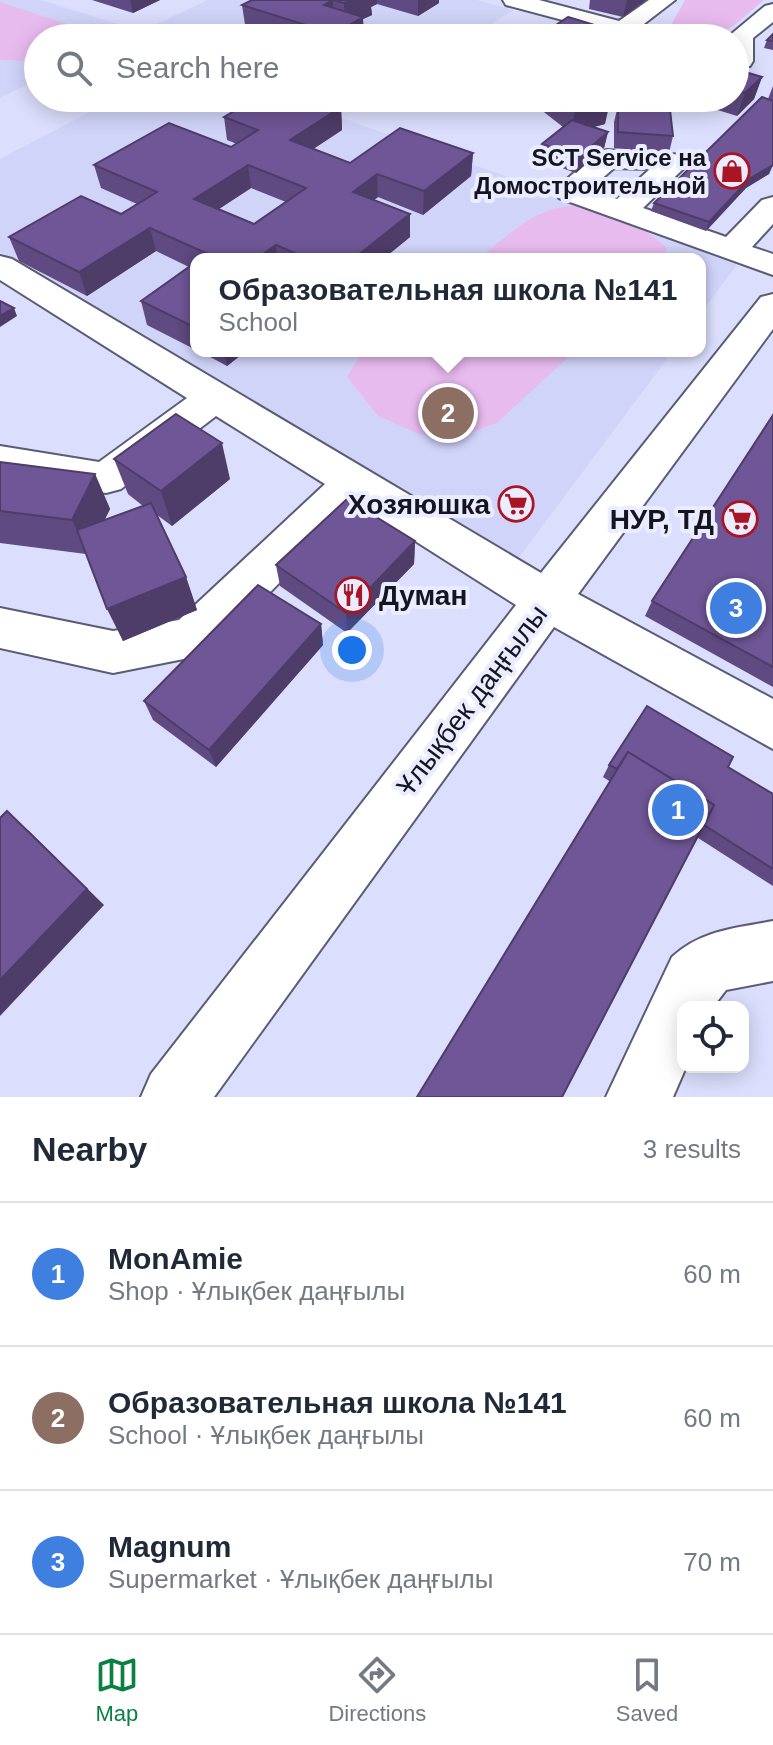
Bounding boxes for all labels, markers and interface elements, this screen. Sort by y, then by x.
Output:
search box [24,24,749,112]
icon: search [52,46,96,90]
text: Search here [116,51,279,84]
place label: SCT Service на Домостроительной [474,144,707,199]
shop icon: SCT Service на Домостроительной [713,152,751,190]
popup [190,253,706,357]
text: Образовательная школа №141 [219,273,677,306]
text: School [219,307,298,337]
pin: 2 [422,383,474,443]
supermarket icon: Хозяюшка [497,485,535,523]
place label: Хозяюшка [348,489,490,520]
supermarket icon: НУР, ТД [721,500,759,538]
place label: НУР, ТД [610,504,714,535]
restaurant icon: Думан [334,576,372,614]
pin: 3 [710,578,762,638]
place label: Думан [379,580,467,611]
street label: Ұлықбек даңғылы [390,599,554,801]
your location [332,630,372,670]
pin: 1 [652,780,704,840]
map controls [677,1001,749,1073]
button: locate [677,1001,749,1073]
text: Nearby [32,1130,147,1168]
text: 3 results [643,1134,741,1164]
text: MonAmie [108,1242,243,1275]
text: 1 [51,1259,65,1289]
text: 60 m [683,1259,741,1289]
text: Shop · Ұлықбек даңғылы [108,1276,405,1306]
text: Образовательная школа №141 [108,1386,567,1419]
text: 2 [51,1403,65,1433]
text: 60 m [683,1403,741,1433]
text: School · Ұлықбек даңғылы [108,1420,424,1450]
text: Magnum [108,1530,231,1563]
text: 3 [51,1547,65,1577]
text: 70 m [683,1547,741,1577]
text: Supermarket · Ұлықбек даңғылы [108,1564,493,1594]
tab: Map [95,1653,139,1727]
tab: Directions [328,1653,426,1727]
tab: Saved [616,1653,678,1727]

